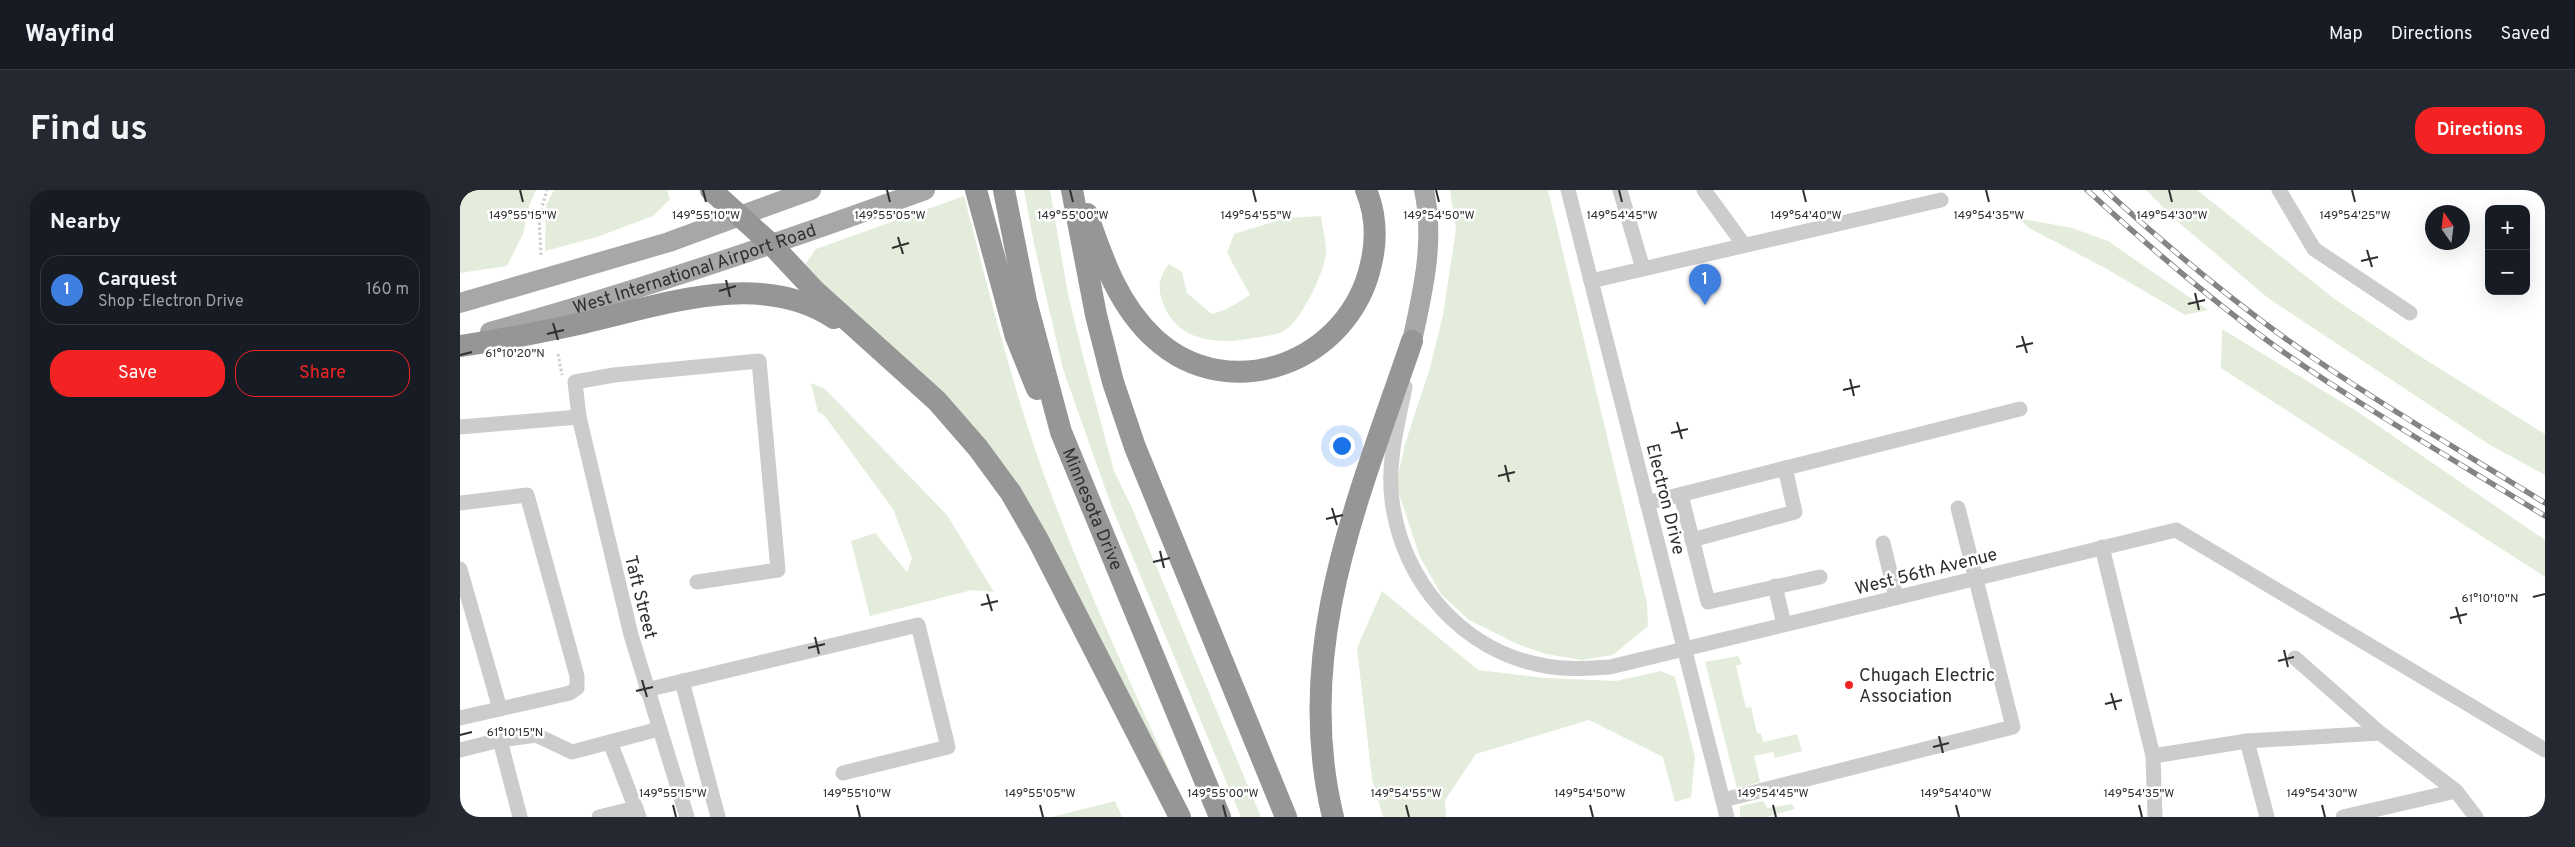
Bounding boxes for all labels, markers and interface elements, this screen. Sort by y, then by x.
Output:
text: Wayfind [25,20,115,50]
text: Map [2329,23,2363,46]
text: Directions [2391,23,2473,46]
text: Saved [2501,23,2550,46]
button: Directions [2415,107,2545,154]
text: Find us [30,108,148,152]
north arrow [2425,205,2470,250]
map controls [2485,205,2530,295]
button: + [2485,205,2530,250]
text: 149°55'15"W [489,208,557,224]
text: 149°55'10"W [672,208,740,224]
text: 149°55'05"W [854,208,926,224]
text: 149°55'00"W [1037,208,1109,224]
text: 149°54'55"W [1220,208,1292,224]
text: 149°54'50"W [1403,208,1475,224]
text: 149°54'45"W [1586,208,1658,224]
text: 149°54'40"W [1770,208,1842,224]
text: 149°54'35"W [1954,208,2024,224]
text: 149°54'30"W [2136,208,2208,224]
text: 149°54'25"W [2319,208,2391,224]
text: Nearby [50,209,121,236]
street label: West International Airport Road [570,220,820,320]
button: − [2485,250,2530,295]
pin: 1 [1689,264,1721,305]
text: Carquest [98,268,177,292]
text: 1 [64,280,70,300]
text: 160 m [366,280,409,300]
text: Shop · Electron Drive [98,292,244,312]
text: 61°10'20"N [485,346,545,362]
button: Save [50,350,225,397]
button: Share [235,350,410,397]
your location [1329,433,1355,459]
street label: Electron Drive [1640,441,1689,557]
street label: Minnesota Drive [1056,445,1127,574]
street label: West 56th Avenue [1853,544,2000,601]
street label: Taft Street [618,553,661,642]
text: 61°10'10"N [2462,591,2518,607]
place label: Chugach Electric Association [1859,665,1995,709]
marker: Chugach Electric Association [1843,679,1855,691]
text: 61°10'15"N [487,725,543,741]
text: 149°55'15"W [639,786,707,802]
text: 149°55'10"W [823,786,891,802]
text: 149°55'05"W [1004,786,1076,802]
text: 149°55'00"W [1187,786,1259,802]
text: 149°54'55"W [1370,786,1442,802]
text: 149°54'50"W [1554,786,1626,802]
text: 149°54'45"W [1737,786,1809,802]
text: 149°54'40"W [1920,786,1992,802]
text: 149°54'35"W [2104,786,2174,802]
text: 149°54'30"W [2286,786,2358,802]

